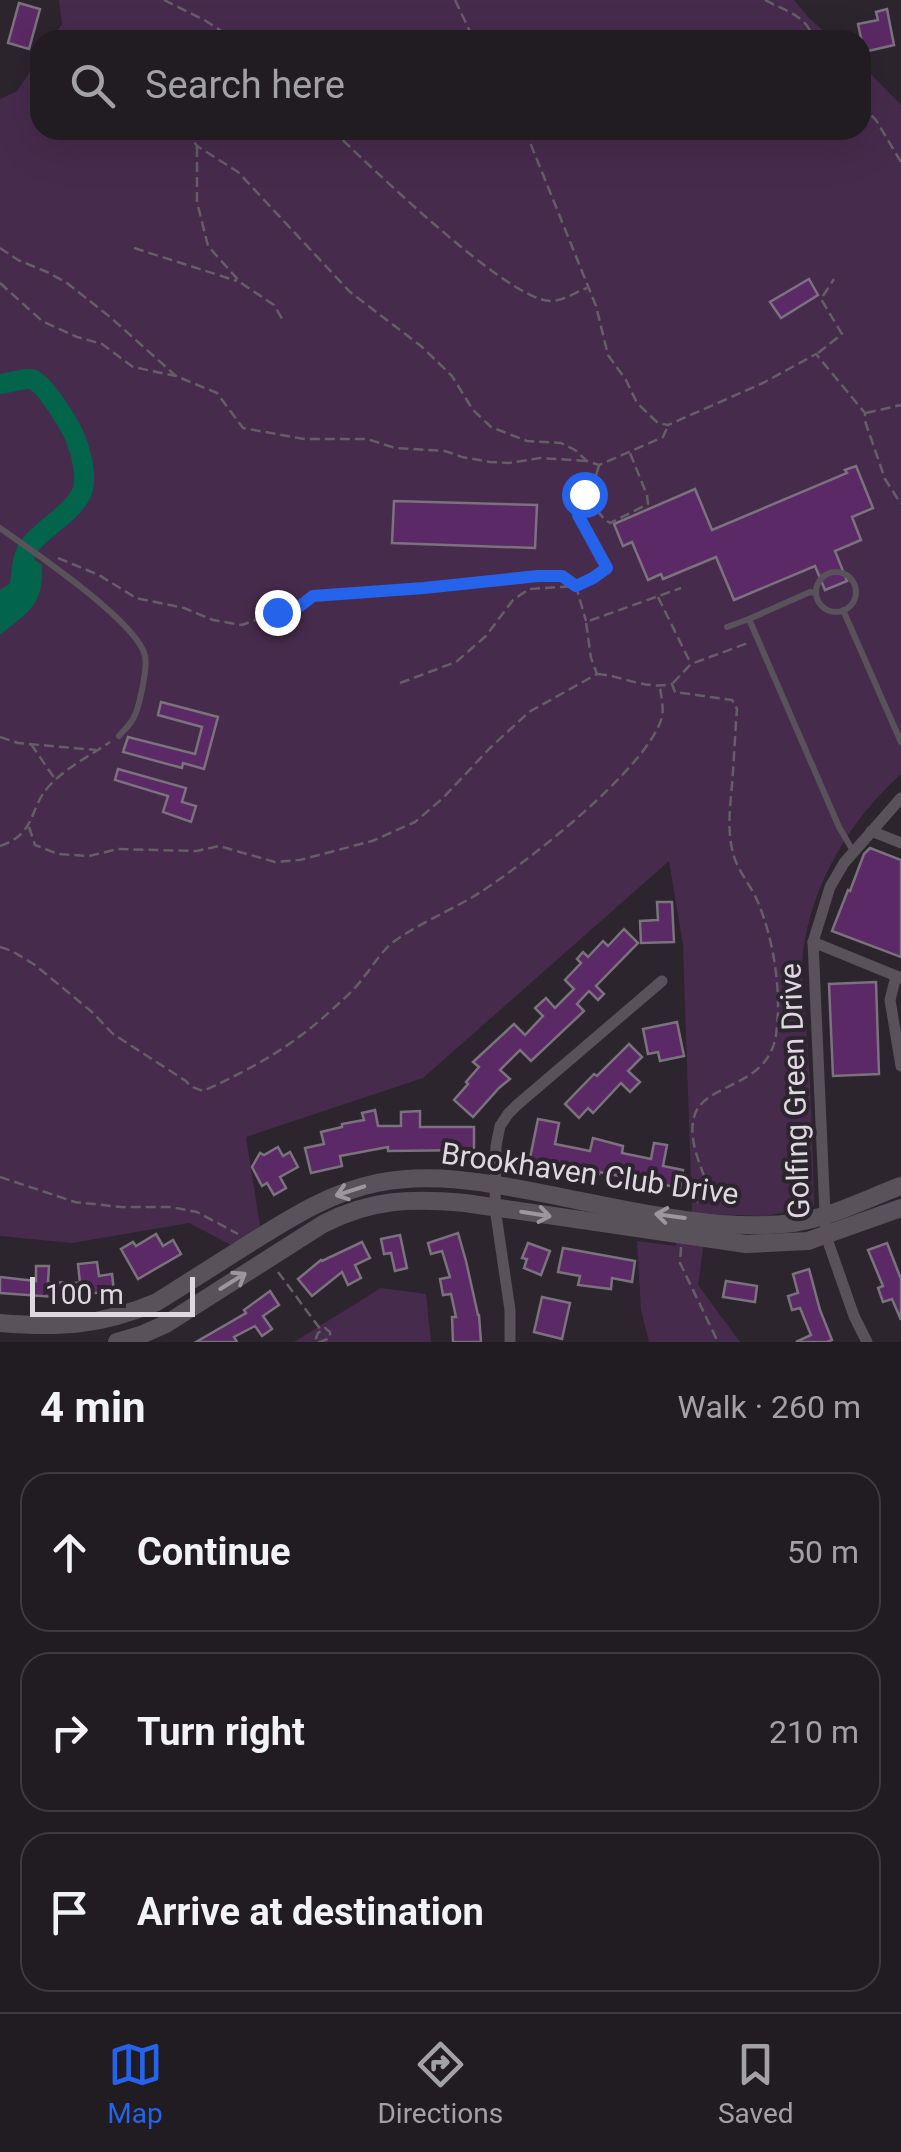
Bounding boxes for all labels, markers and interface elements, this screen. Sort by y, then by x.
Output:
search box [30,30,871,140]
icon: search [65,58,120,113]
text: Search here [145,63,345,107]
route start [562,472,608,518]
route end [255,590,301,636]
street label: Golfing Green Drive [773,963,816,1219]
street label: Brookhaven Club Drive [439,1135,741,1212]
one-way arrow [335,1183,366,1201]
one-way arrow [520,1205,552,1224]
one-way arrow [655,1206,687,1225]
one-way arrow [219,1271,247,1292]
scale bar [30,1272,195,1316]
text: 100 m [45,1278,124,1311]
text: 4 min [40,1383,146,1432]
text: Walk · 260 m [678,1388,861,1426]
icon: ahead [42,1525,97,1580]
text: Continue [137,1530,291,1574]
text: 50 m [787,1533,859,1571]
icon: right [42,1705,97,1760]
text: Turn right [137,1710,305,1754]
text: 210 m [769,1713,859,1751]
icon: arrive [42,1885,97,1940]
text: Arrive at destination [137,1890,484,1934]
tab: Map [107,2037,163,2130]
tab: Directions [377,2037,503,2130]
tab: Saved [718,2037,794,2130]

